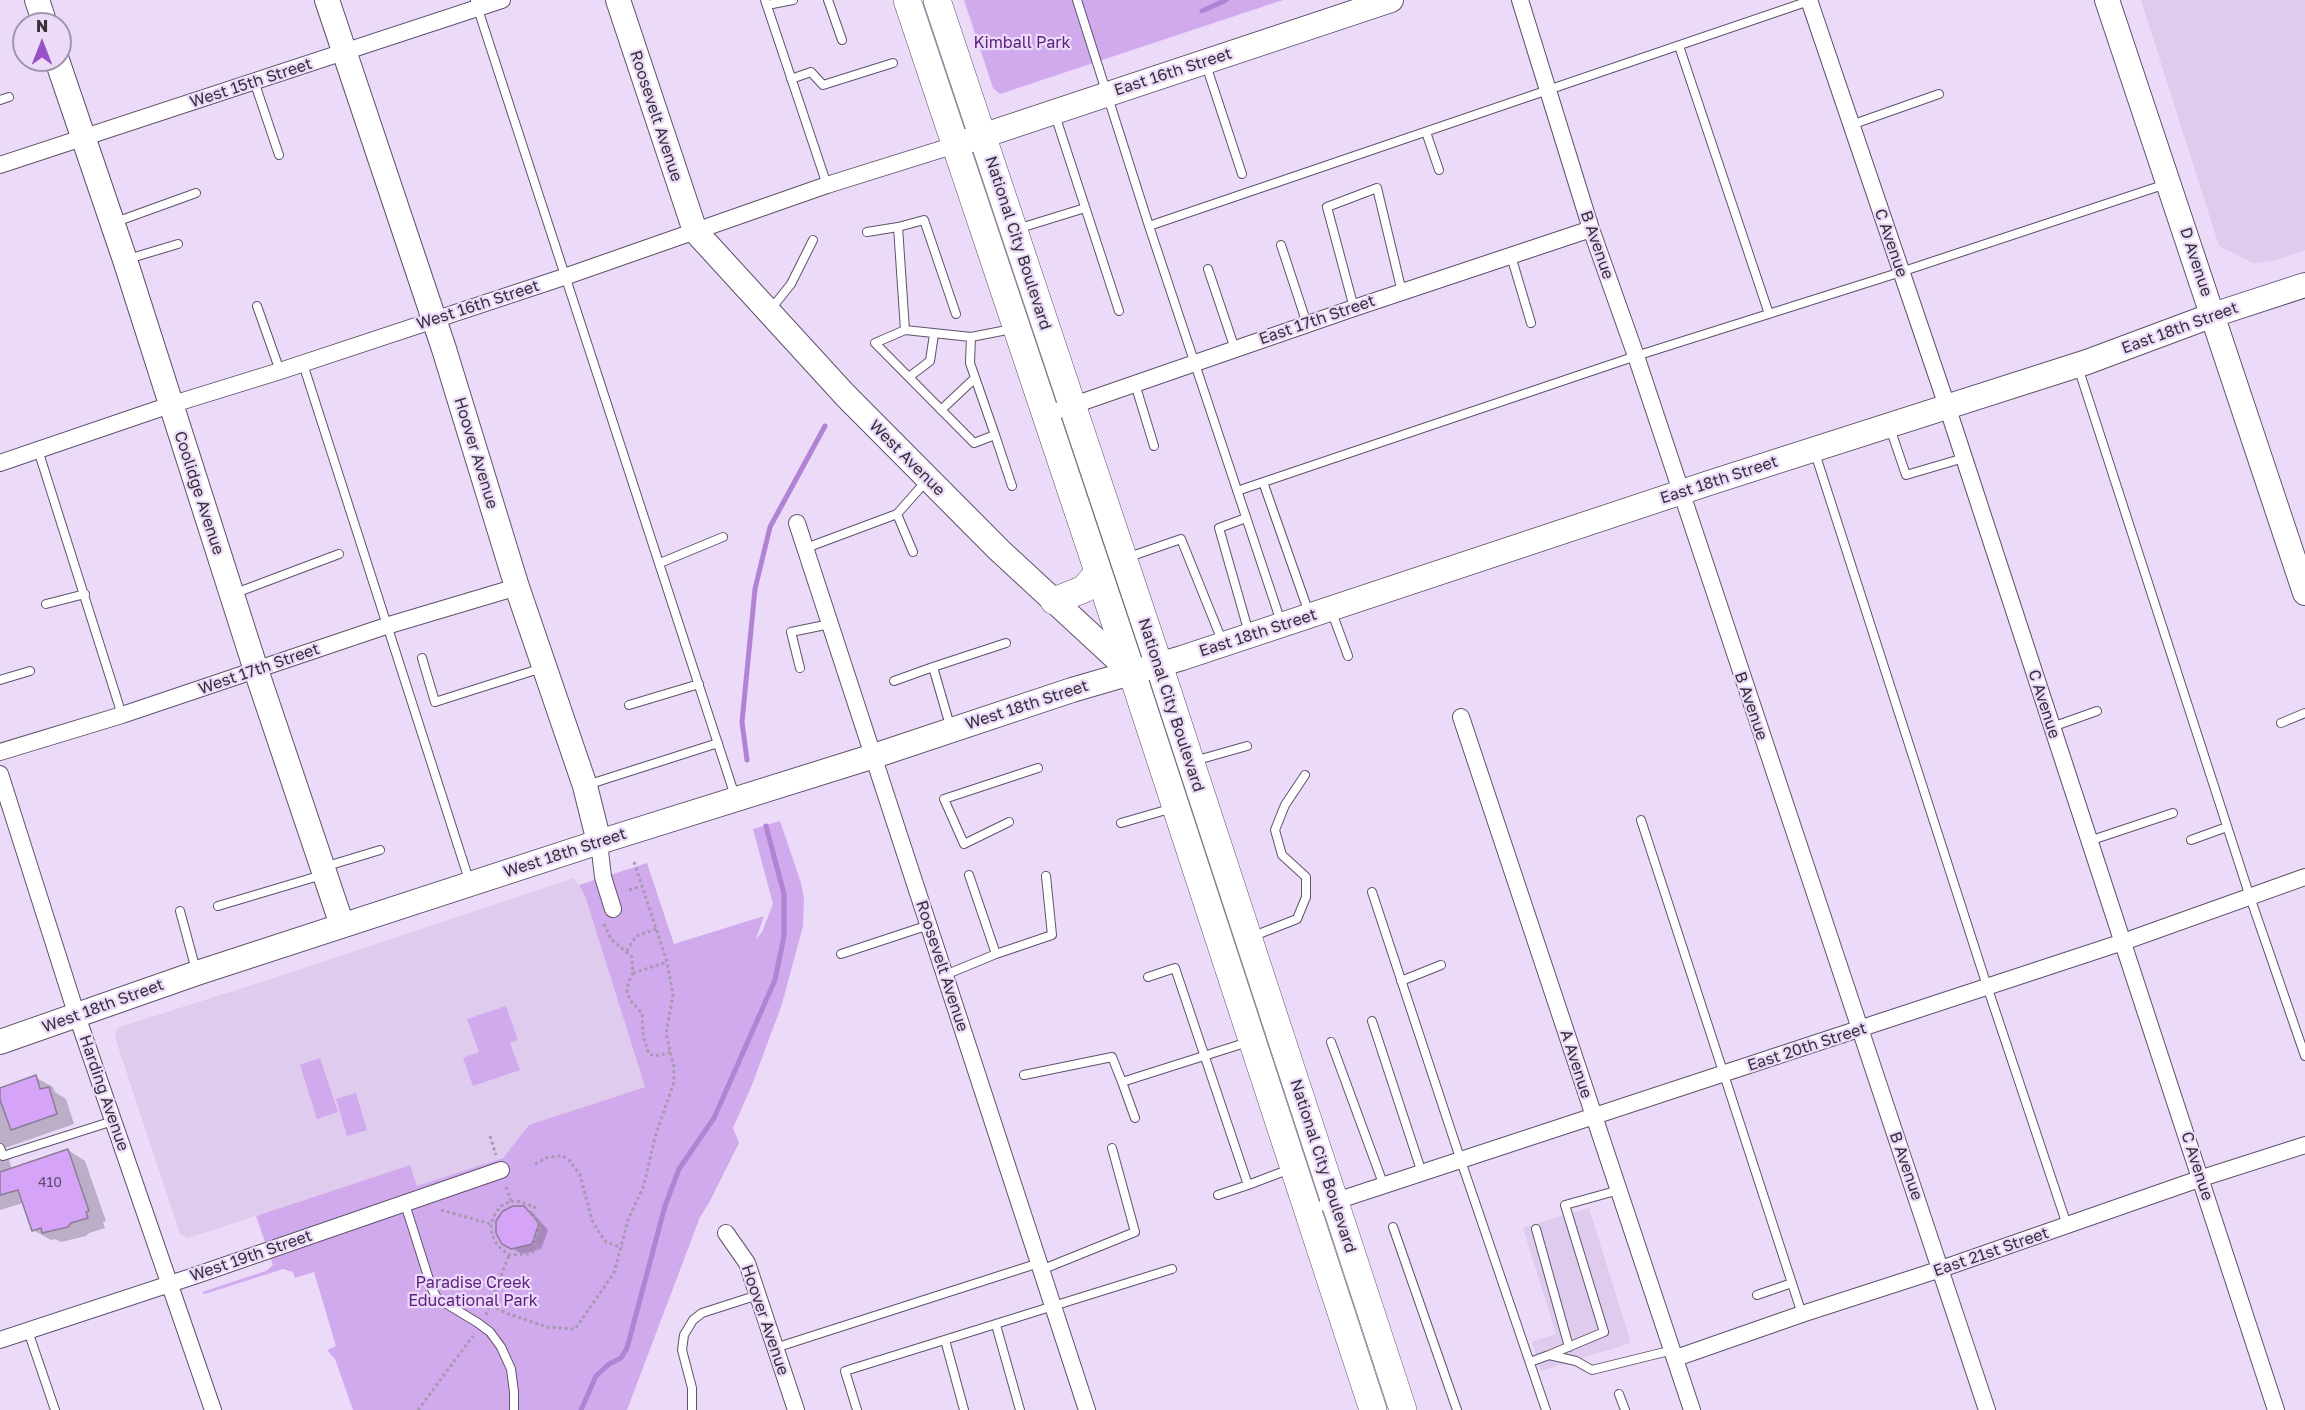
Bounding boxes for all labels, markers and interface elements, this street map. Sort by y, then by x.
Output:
north arrow [12,12,72,72]
text: N [36,16,48,36]
park label: Kimball Park [973,33,1071,53]
street label: East 16th Street [1112,44,1234,100]
street label: Roosevelt Avenue [626,48,686,184]
street label: West 15th Street [187,54,315,112]
street label: National City Boulevard [981,154,1055,332]
street label: C Avenue [1870,206,1912,280]
street label: B Avenue [1576,208,1618,282]
street label: D Avenue [2176,225,2216,299]
street label: West 16th Street [414,276,542,334]
street label: East 17th Street [1257,291,1377,349]
street label: East 18th Street [2119,298,2241,358]
street label: Hoover Avenue [450,395,502,511]
street label: West Avenue [865,416,949,500]
street label: Coolidge Avenue [170,429,228,557]
street label: East 18th Street [1658,452,1780,508]
street label: East 18th Street [1197,605,1319,661]
street label: National City Boulevard [1134,616,1208,794]
street label: West 17th Street [196,639,322,699]
street label: C Avenue [2024,667,2064,741]
street label: B Avenue [1730,669,1772,743]
street label: West 18th Street [963,676,1091,734]
street label: West 18th Street [501,824,629,882]
street label: Roosevelt Avenue [912,898,972,1034]
street label: West 18th Street [40,975,166,1037]
street label: East 20th Street [1745,1019,1869,1075]
street label: A Avenue [1556,1027,1596,1101]
street label: Harding Avenue [75,1032,133,1154]
street label: National City Boulevard [1286,1077,1360,1255]
street label: B Avenue [1885,1129,1927,1203]
street label: C Avenue [2177,1129,2217,1203]
house number: 410 [38,1175,62,1191]
street label: East 21st Street [1931,1223,2051,1281]
street label: West 19th Street [187,1226,315,1286]
street label: Hoover Avenue [737,1262,793,1378]
park label: Paradise Creek Educational Park [408,1273,538,1311]

